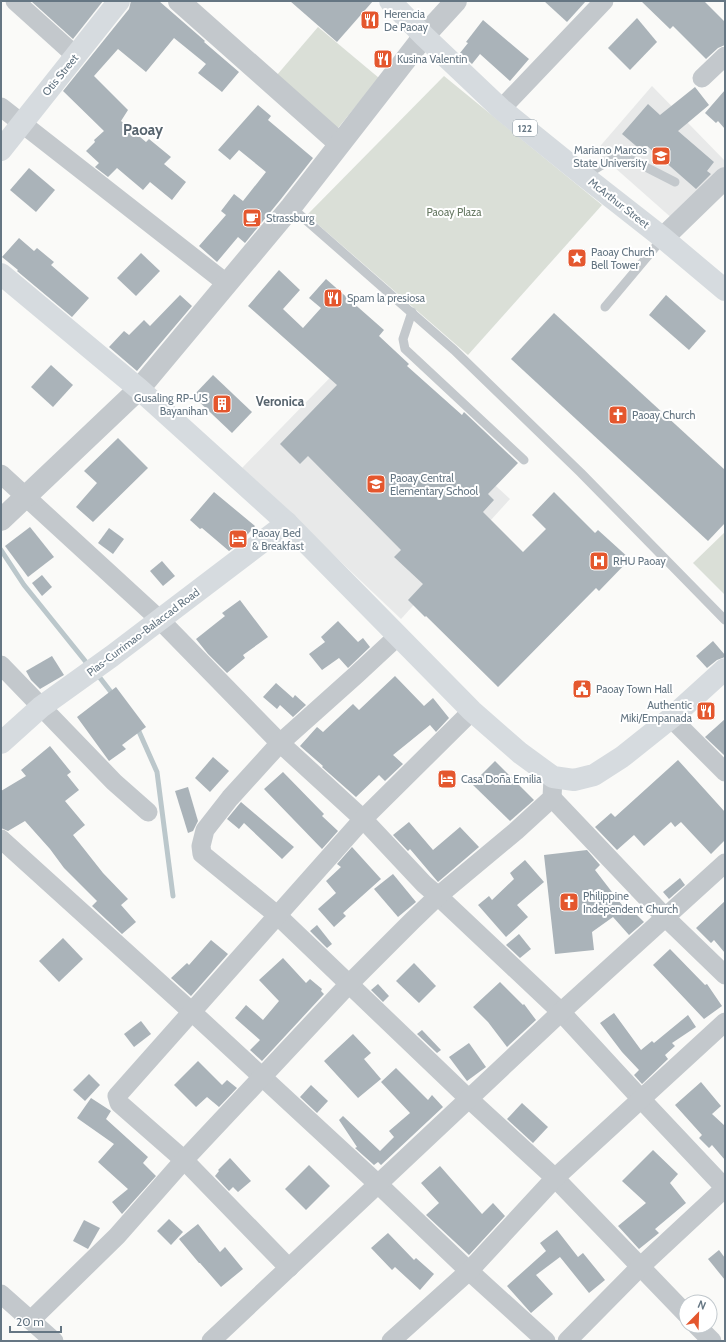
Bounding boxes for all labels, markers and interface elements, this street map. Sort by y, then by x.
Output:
place label: Herencia De Paoay [384,7,429,34]
restaurant icon: Herencia De Paoay [359,9,381,31]
restaurant icon: Kusina Valentin [372,48,394,70]
street label: Otis Street [39,51,81,99]
place label: Kusina Valentin [397,52,468,66]
road number: 122 [513,120,537,136]
district label: Paoay [123,121,164,139]
place label: Mariano Marcos State University [573,143,647,170]
school or university icon: Mariano Marcos State University [650,145,672,167]
street label: McArthur Street [586,175,653,231]
park label: Paoay Plaza [426,205,482,219]
cafe icon: Strassburg [241,207,263,229]
place label: Strassburg [266,211,315,225]
place label: Paoay Church Bell Tower [591,245,654,272]
place icon: Paoay Church Bell Tower [566,247,588,269]
restaurant icon: Spam la presiosa [322,287,344,309]
place label: Spam la presiosa [347,291,426,305]
place label: Gusaling RP-US Bayanihan [134,391,209,418]
building icon: Gusaling RP-US Bayanihan [211,393,233,415]
district label: Veronica [256,393,305,409]
church icon: Paoay Church [607,404,629,426]
place label: Paoay Church [632,408,695,422]
place label: Paoay Central Elementary School [390,471,479,498]
school or university icon: Paoay Central Elementary School [365,473,387,495]
place label: Paoay Bed & Breakfast [252,526,304,553]
hotel icon: Paoay Bed & Breakfast [227,528,249,550]
hospital icon: RHU Paoay [588,550,610,572]
place label: RHU Paoay [613,554,666,568]
street label: Pias-Currimao-Balaccad Road [84,585,202,679]
public building icon: Paoay Town Hall [571,678,593,700]
place label: Paoay Town Hall [596,682,673,696]
place label: Authentic Miki/Empanada [620,698,693,725]
restaurant icon: Authentic Miki/Empanada [695,700,717,722]
hotel icon: Casa Doña Emilia [436,768,458,790]
place label: Casa Doña Emilia [461,772,542,786]
place label: Philippine Independent Church [583,889,678,916]
church icon: Philippine Independent Church [558,891,580,913]
north arrow [678,1294,718,1334]
text: N [696,1297,708,1313]
scale bar [10,1308,61,1334]
text: 20 m [16,1314,44,1329]

